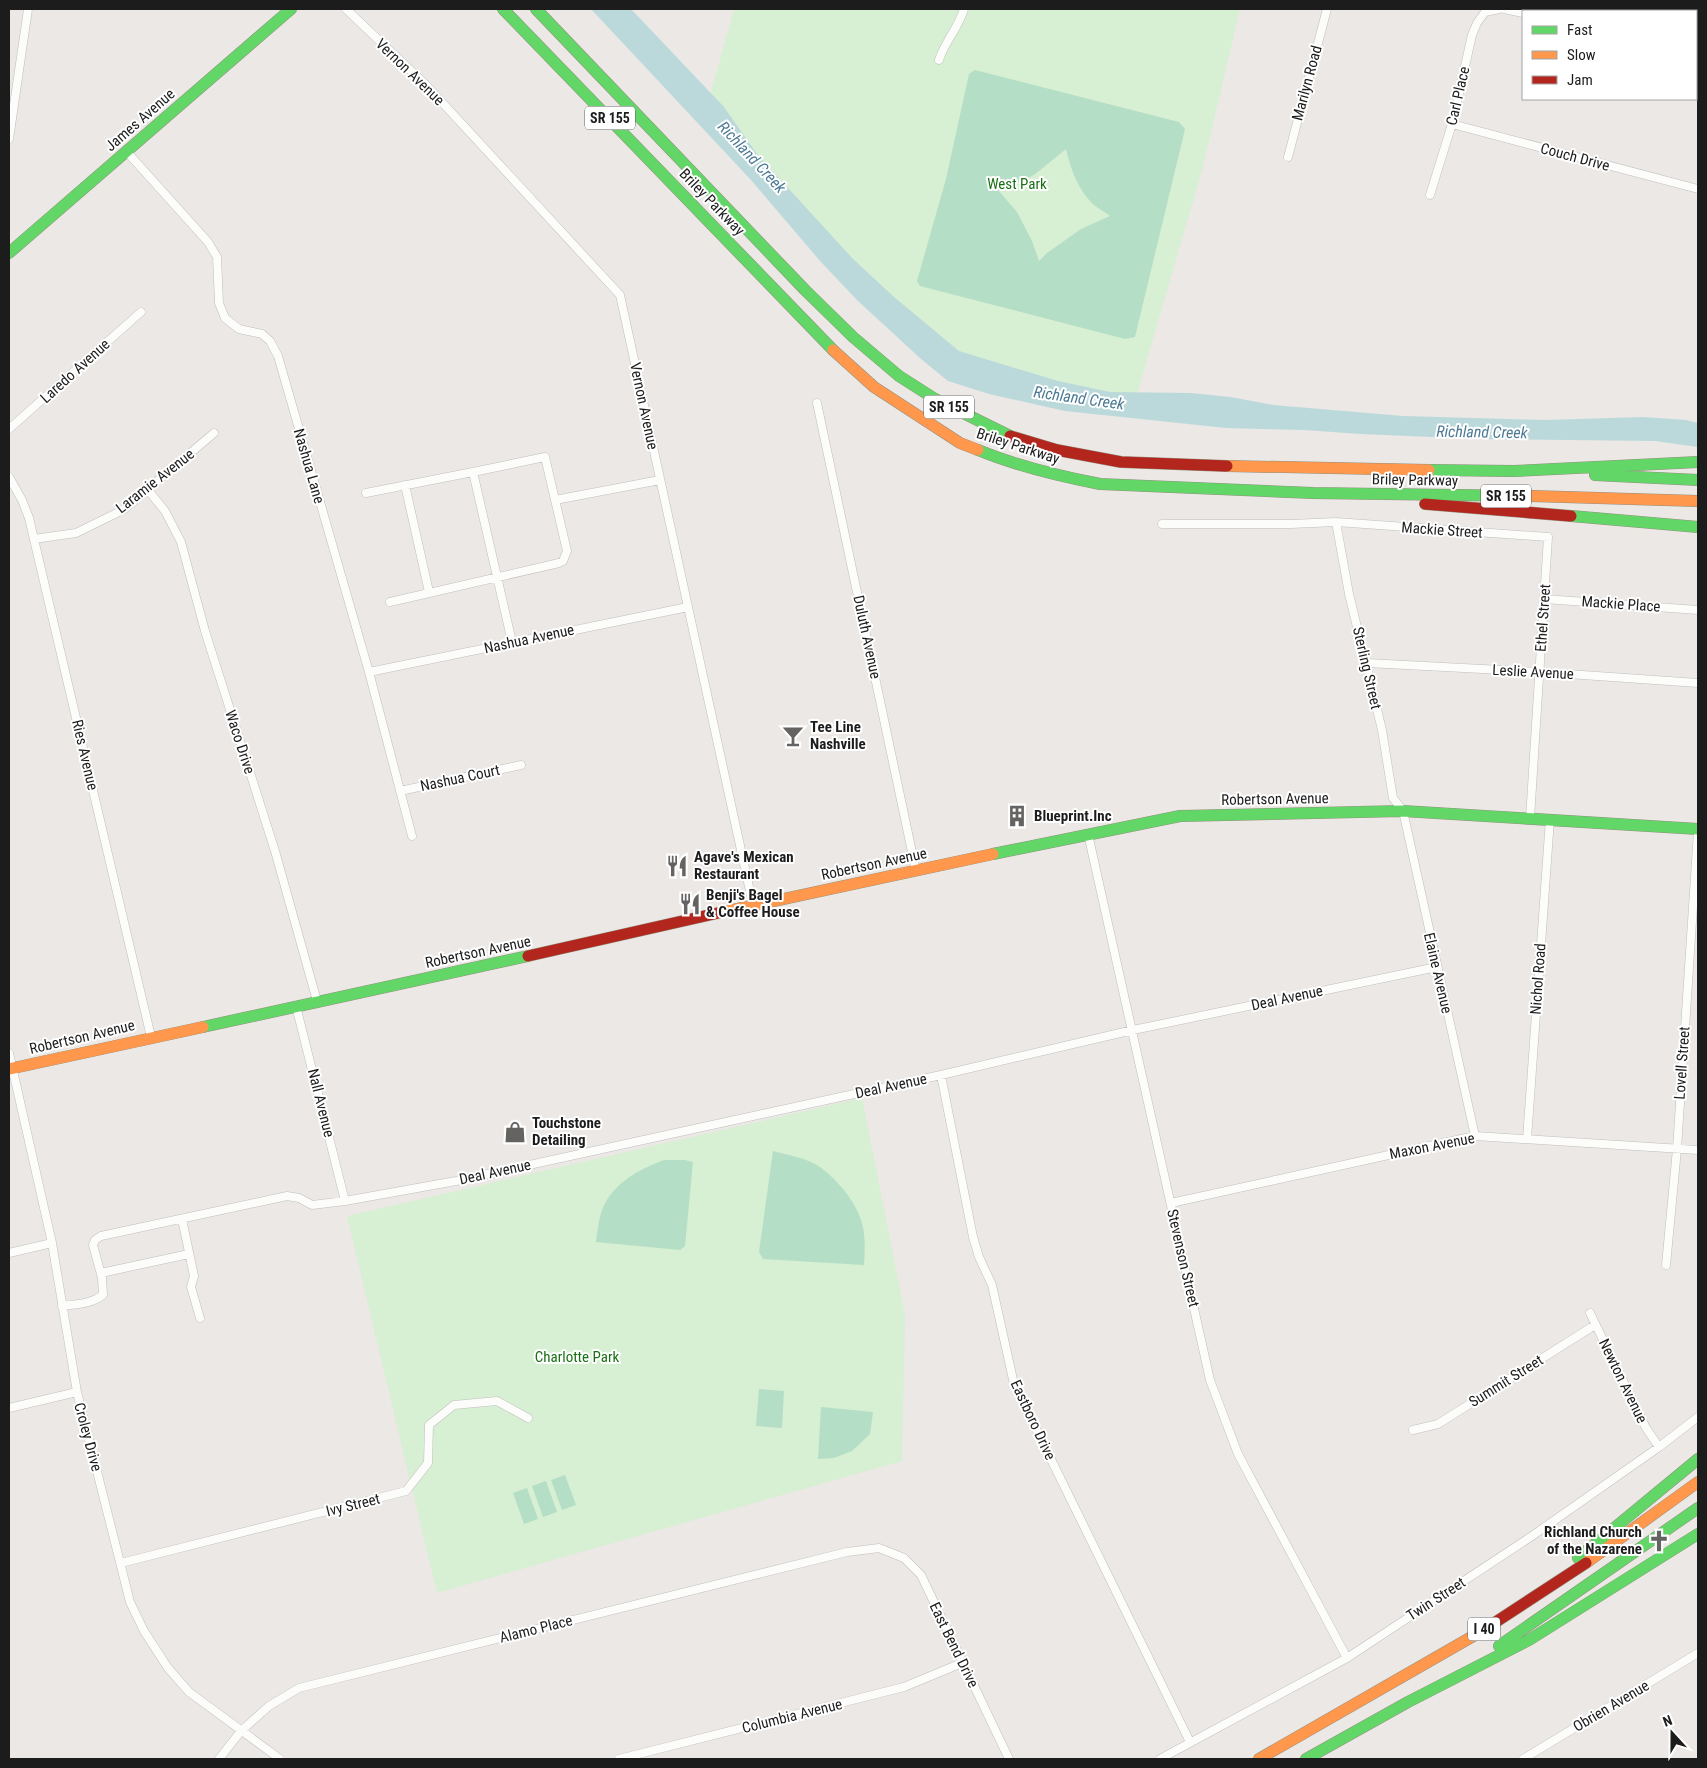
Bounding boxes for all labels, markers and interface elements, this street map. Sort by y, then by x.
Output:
legend [1522,10,1697,100]
text: Fast [1567,21,1592,39]
street label: Vernon Avenue [372,35,448,109]
street label: Marilyn Road [1288,43,1326,123]
text: Slow [1567,46,1596,64]
street label: Carl Place [1442,65,1474,127]
text: Jam [1567,71,1593,89]
street label: James Avenue [102,85,178,155]
road number: SR 155 [585,106,635,130]
water label: Richland Creek [714,117,791,198]
street label: Couch Drive [1538,139,1612,175]
street label: Briley Parkway [676,165,748,239]
park label: West Park [987,175,1047,193]
street label: Laredo Avenue [37,335,113,407]
street label: Vernon Avenue [626,361,662,451]
water label: Richland Creek [1033,382,1126,414]
road number: SR 155 [924,396,974,418]
water label: Richland Creek [1436,422,1529,442]
street label: Briley Parkway [974,424,1062,468]
street label: Nashua Lane [290,426,328,506]
street label: Laramie Avenue [112,445,198,517]
street label: Briley Parkway [1372,470,1458,490]
road number: SR 155 [1481,484,1531,508]
street label: Mackie Street [1401,518,1483,542]
street label: Ethel Street [1532,583,1554,653]
street label: Mackie Place [1581,592,1661,616]
street label: Duluth Avenue [849,594,885,680]
street label: Nashua Avenue [482,621,576,657]
street label: Sterling Street [1349,625,1385,711]
street label: Leslie Avenue [1492,661,1574,683]
street label: Waco Drive [221,708,259,776]
street label: Ries Avenue [68,718,102,792]
place label: Tee Line Nashville [810,718,866,753]
bar icon: Tee Line Nashville [780,723,806,749]
street label: Nashua Court [418,761,502,795]
street label: Robertson Avenue [1221,789,1329,809]
building icon: Blueprint.Inc [1004,803,1030,829]
place label: Blueprint.Inc [1034,807,1112,825]
street label: Robertson Avenue [820,844,928,884]
place label: Agave's Mexican Restaurant [694,848,794,883]
restaurant icon: Agave's Mexican Restaurant [664,853,690,879]
place label: Benji's Bagel & Coffee House [706,886,800,921]
restaurant icon: Benji's Bagel & Coffee House [677,891,703,917]
street label: Elaine Avenue [1420,931,1456,1015]
street label: Robertson Avenue [424,932,532,972]
street label: Nichol Road [1527,943,1549,1015]
street label: Deal Avenue [1249,982,1325,1014]
street label: Robertson Avenue [28,1016,136,1058]
street label: Lovell Street [1670,1026,1694,1100]
street label: Nall Avenue [304,1067,338,1139]
street label: Deal Avenue [853,1070,929,1102]
place label: Touchstone Detailing [532,1114,601,1149]
shop icon: Touchstone Detailing [502,1119,528,1145]
street label: Maxon Avenue [1388,1129,1476,1163]
street label: Deal Avenue [457,1156,533,1188]
street label: Stevenson Street [1163,1207,1203,1309]
street label: Newton Avenue [1595,1336,1651,1426]
park label: Charlotte Park [535,1348,620,1366]
street label: Summit Street [1466,1351,1546,1411]
street label: Eastboro Drive [1007,1377,1059,1463]
street label: Croley Drive [70,1401,106,1473]
street label: Ivy Street [324,1490,382,1520]
place label: Richland Church of the Nazarene [1544,1523,1642,1558]
church icon: Richland Church of the Nazarene [1646,1528,1672,1554]
street label: Twin Street [1403,1573,1469,1625]
street label: East Bend Drive [926,1599,982,1691]
street label: Alamo Place [498,1611,574,1647]
road number: I 40 [1468,1618,1500,1640]
street label: Obrien Avenue [1570,1676,1652,1736]
street label: Columbia Avenue [740,1695,844,1737]
north arrow [1647,1708,1697,1758]
text: N [1660,1712,1674,1730]

